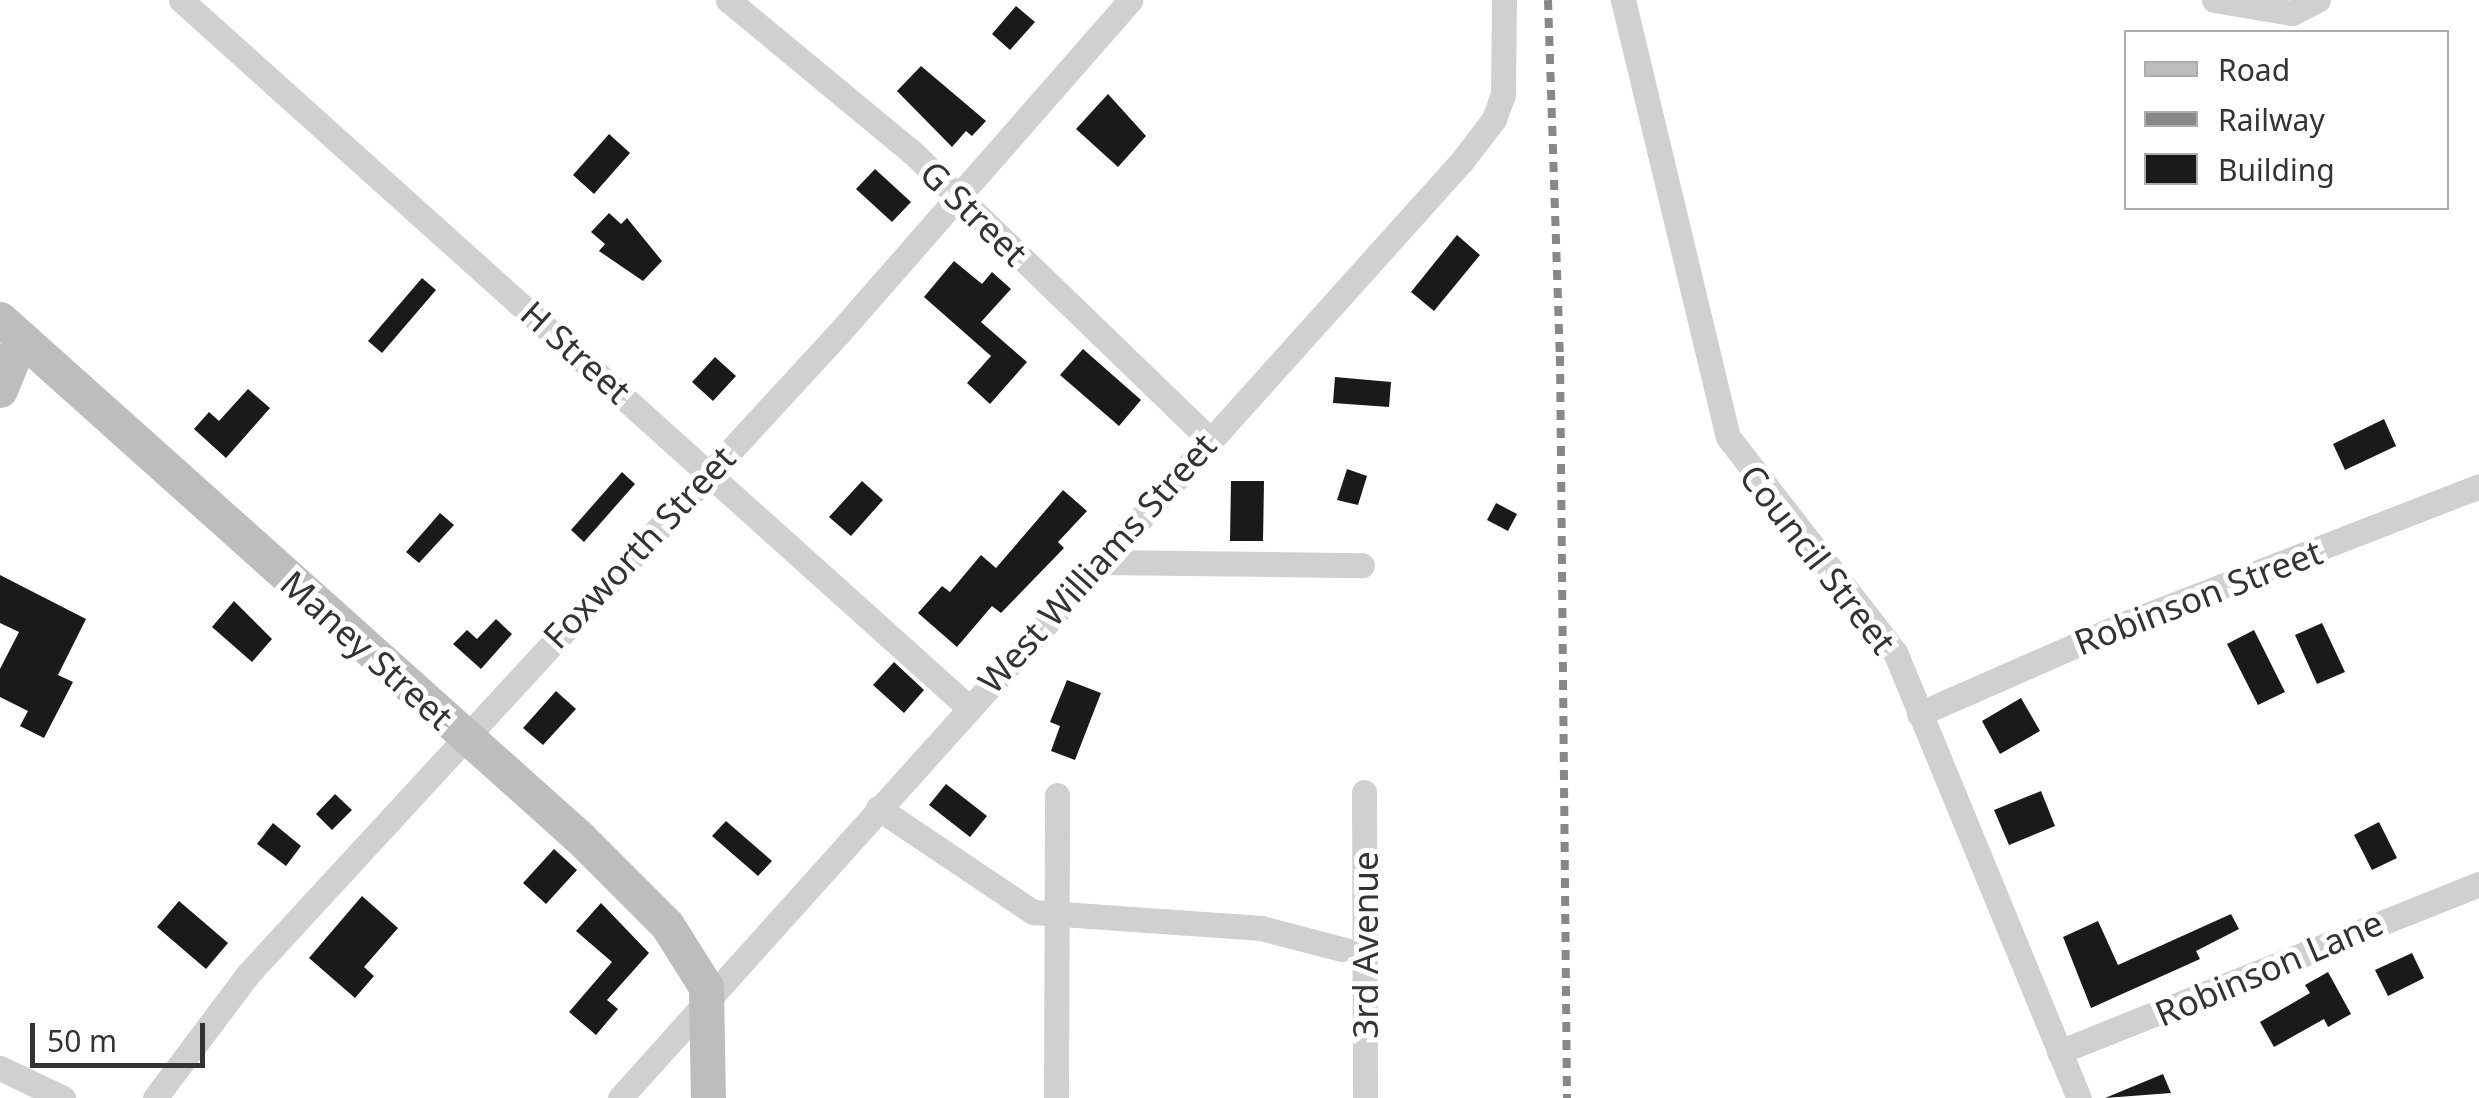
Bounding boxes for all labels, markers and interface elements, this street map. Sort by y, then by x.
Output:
legend [2124,30,2449,210]
text: Road [2218,49,2290,90]
text: Railway [2218,99,2325,140]
text: Building [2218,149,2335,190]
street label: G Street [912,152,1036,274]
street label: H Street [513,292,639,412]
street label: West Williams Street [969,425,1225,701]
street label: Foxworth Street [535,437,743,657]
street label: Council Street [1731,456,1905,662]
street label: Robinson Street [2068,531,2328,663]
street label: Maney Street [272,562,462,738]
street label: 3rd Avenue [1344,851,1386,1039]
street label: Robinson Lane [2149,901,2389,1035]
scale bar [35,1003,210,1065]
text: 50 m [47,1020,117,1061]

